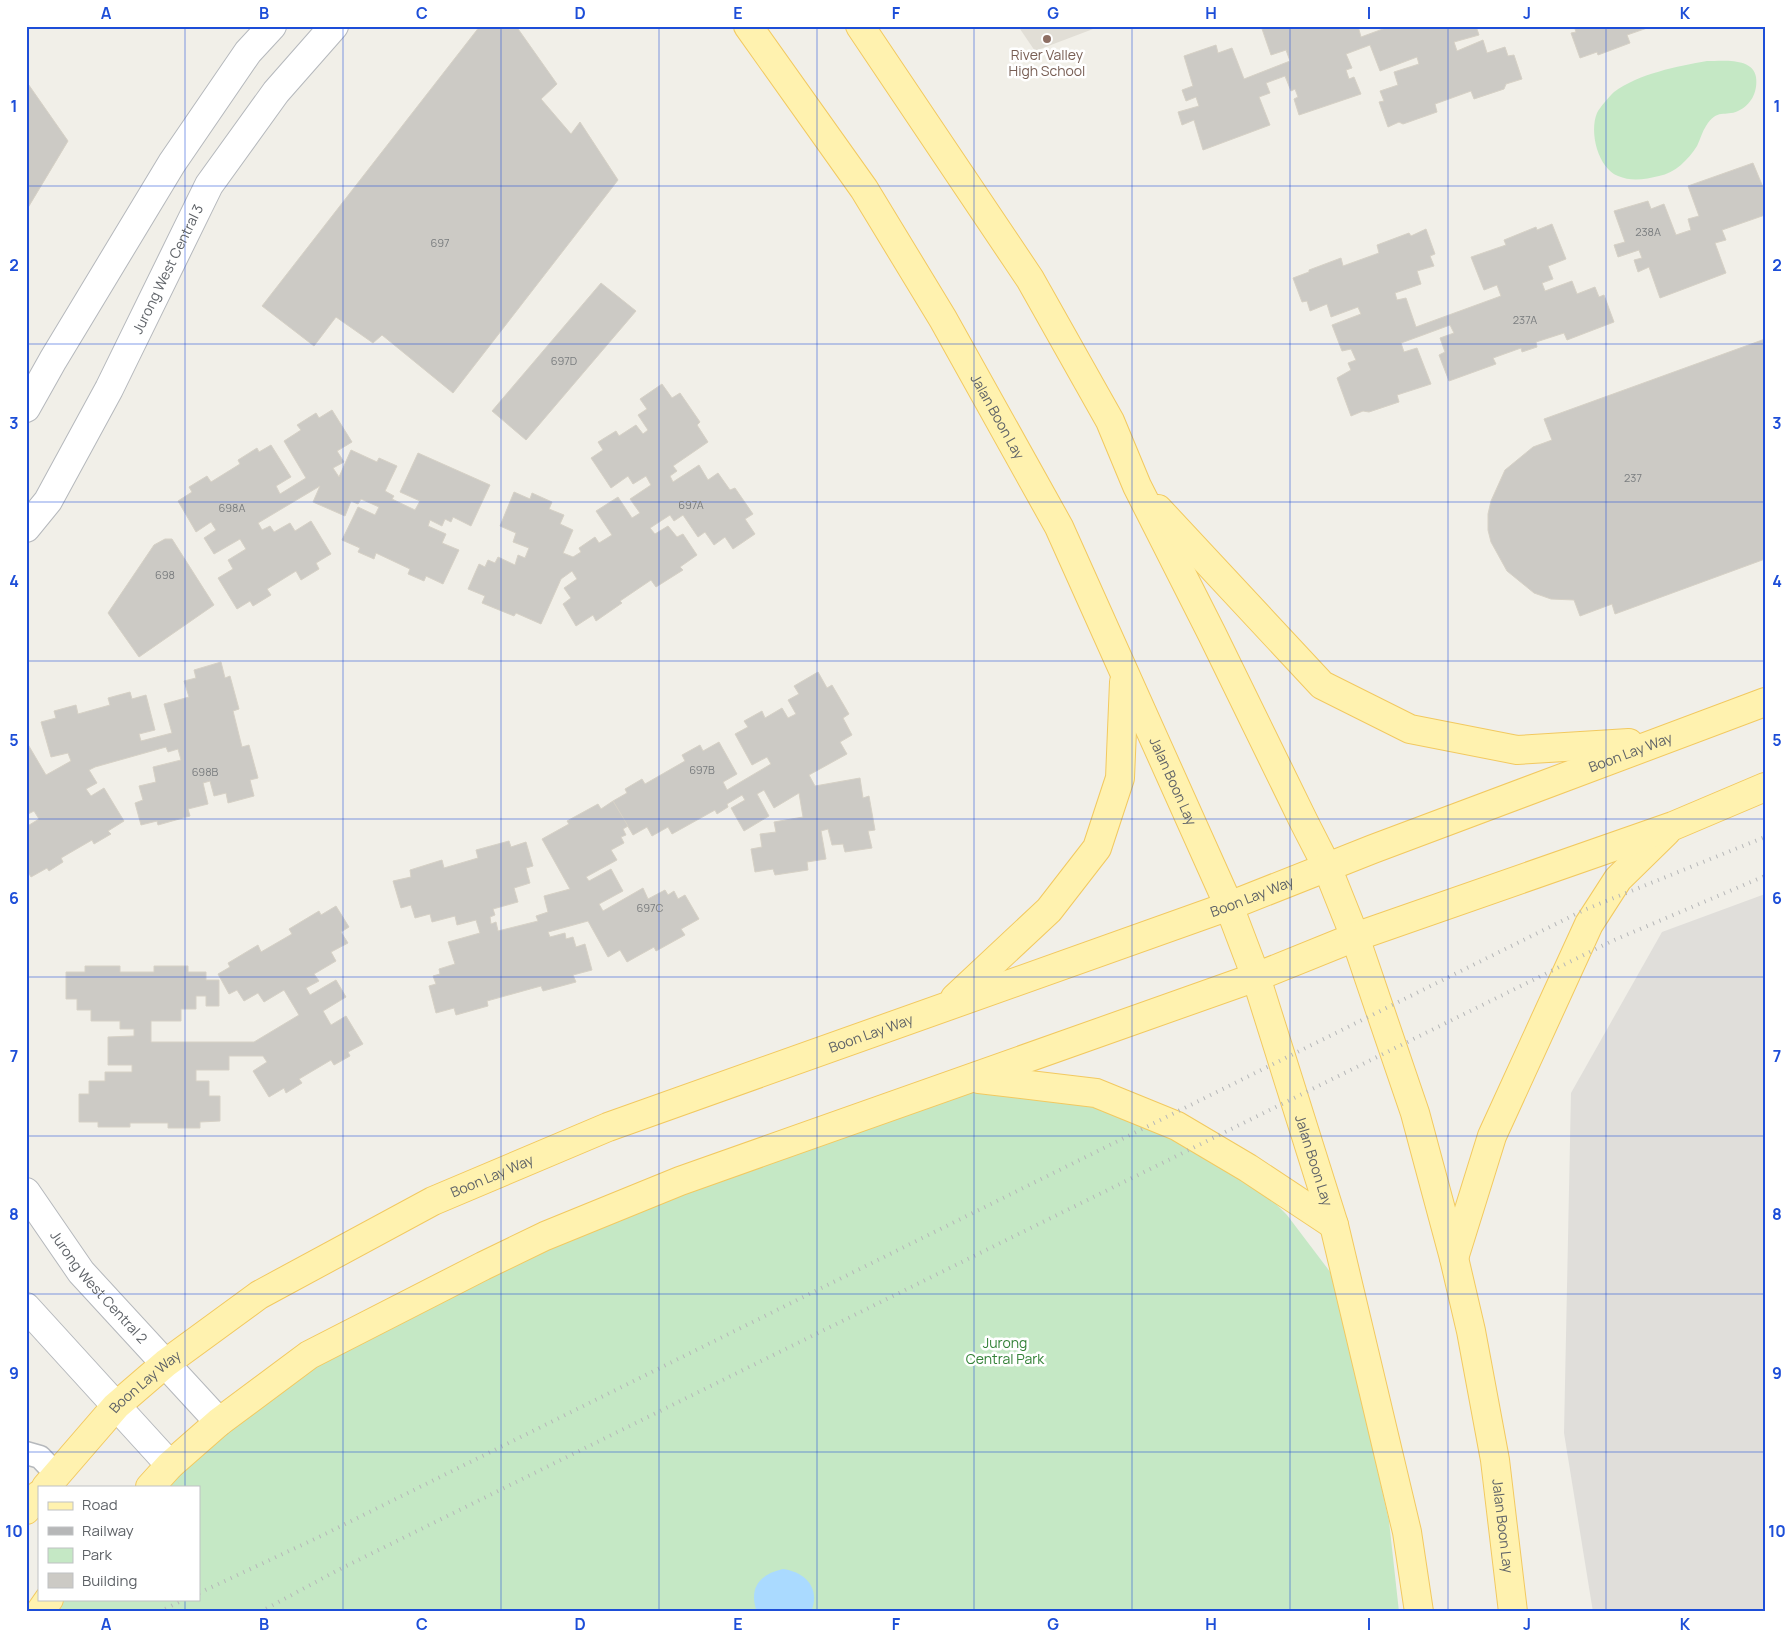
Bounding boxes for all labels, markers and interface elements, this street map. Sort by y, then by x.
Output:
text: A [101,2,112,24]
text: B [259,2,269,24]
text: C [416,2,428,24]
text: D [574,2,586,24]
text: E [733,2,743,24]
text: F [892,2,901,24]
text: G [1047,2,1059,24]
text: H [1205,2,1217,24]
text: I [1367,2,1371,24]
text: J [1523,2,1531,24]
text: K [1680,2,1691,24]
marker: River Valley High School [1041,33,1053,45]
place label: River Valley High School [1009,45,1085,80]
text: 1 [10,95,18,117]
text: 1 [1773,95,1781,117]
street label: Jurong West Central 3 [128,201,207,337]
house number: 238A [1635,224,1661,239]
house number: 697 [431,235,449,250]
text: 2 [9,254,19,276]
text: 2 [1772,254,1782,276]
house number: 237A [1513,312,1537,327]
house number: 697D [551,353,577,368]
street label: Jalan Boon Lay [967,370,1030,463]
text: 3 [9,412,19,434]
text: 3 [1772,412,1782,434]
house number: 237 [1624,470,1642,485]
house number: 697A [678,497,704,512]
house number: 698A [219,500,245,515]
house number: 698 [155,567,175,582]
text: 4 [9,570,19,592]
text: 4 [1772,570,1782,592]
street label: Boon Lay Way [1586,727,1676,776]
text: 5 [9,729,19,751]
text: 5 [1772,729,1782,751]
street label: Jalan Boon Lay [1145,734,1202,829]
house number: 697B [689,762,715,777]
house number: 698B [192,764,219,779]
street label: Boon Lay Way [1208,871,1297,921]
text: 6 [9,887,19,909]
text: 6 [1772,887,1782,909]
house number: 697C [637,900,664,915]
street label: Boon Lay Way [826,1009,916,1057]
text: 7 [10,1045,18,1067]
text: 7 [1773,1045,1781,1067]
street label: Jalan Boon Lay [1291,1112,1338,1209]
street label: Boon Lay Way [447,1149,537,1202]
text: 8 [9,1203,19,1225]
text: 8 [1772,1203,1782,1225]
street label: Jurong West Central 2 [46,1227,152,1347]
park label: Jurong Central Park [966,1333,1045,1368]
street label: Boon Lay Way [104,1345,185,1417]
text: 9 [9,1362,19,1384]
text: 9 [1772,1362,1782,1384]
street label: Jalan Boon Lay [1488,1478,1518,1575]
legend [38,1486,200,1600]
text: Road [82,1494,118,1515]
text: 10 [5,1520,23,1542]
text: Railway [82,1520,134,1541]
text: 10 [1768,1520,1786,1542]
text: Park [82,1544,112,1565]
text: Building [82,1570,137,1591]
text: A [101,1613,112,1635]
text: B [259,1613,269,1635]
text: C [416,1613,428,1635]
text: D [574,1613,586,1635]
text: E [733,1613,743,1635]
text: F [892,1613,901,1635]
text: G [1047,1613,1059,1635]
text: H [1205,1613,1217,1635]
text: I [1367,1613,1371,1635]
text: J [1523,1613,1531,1635]
text: K [1680,1613,1691,1635]

